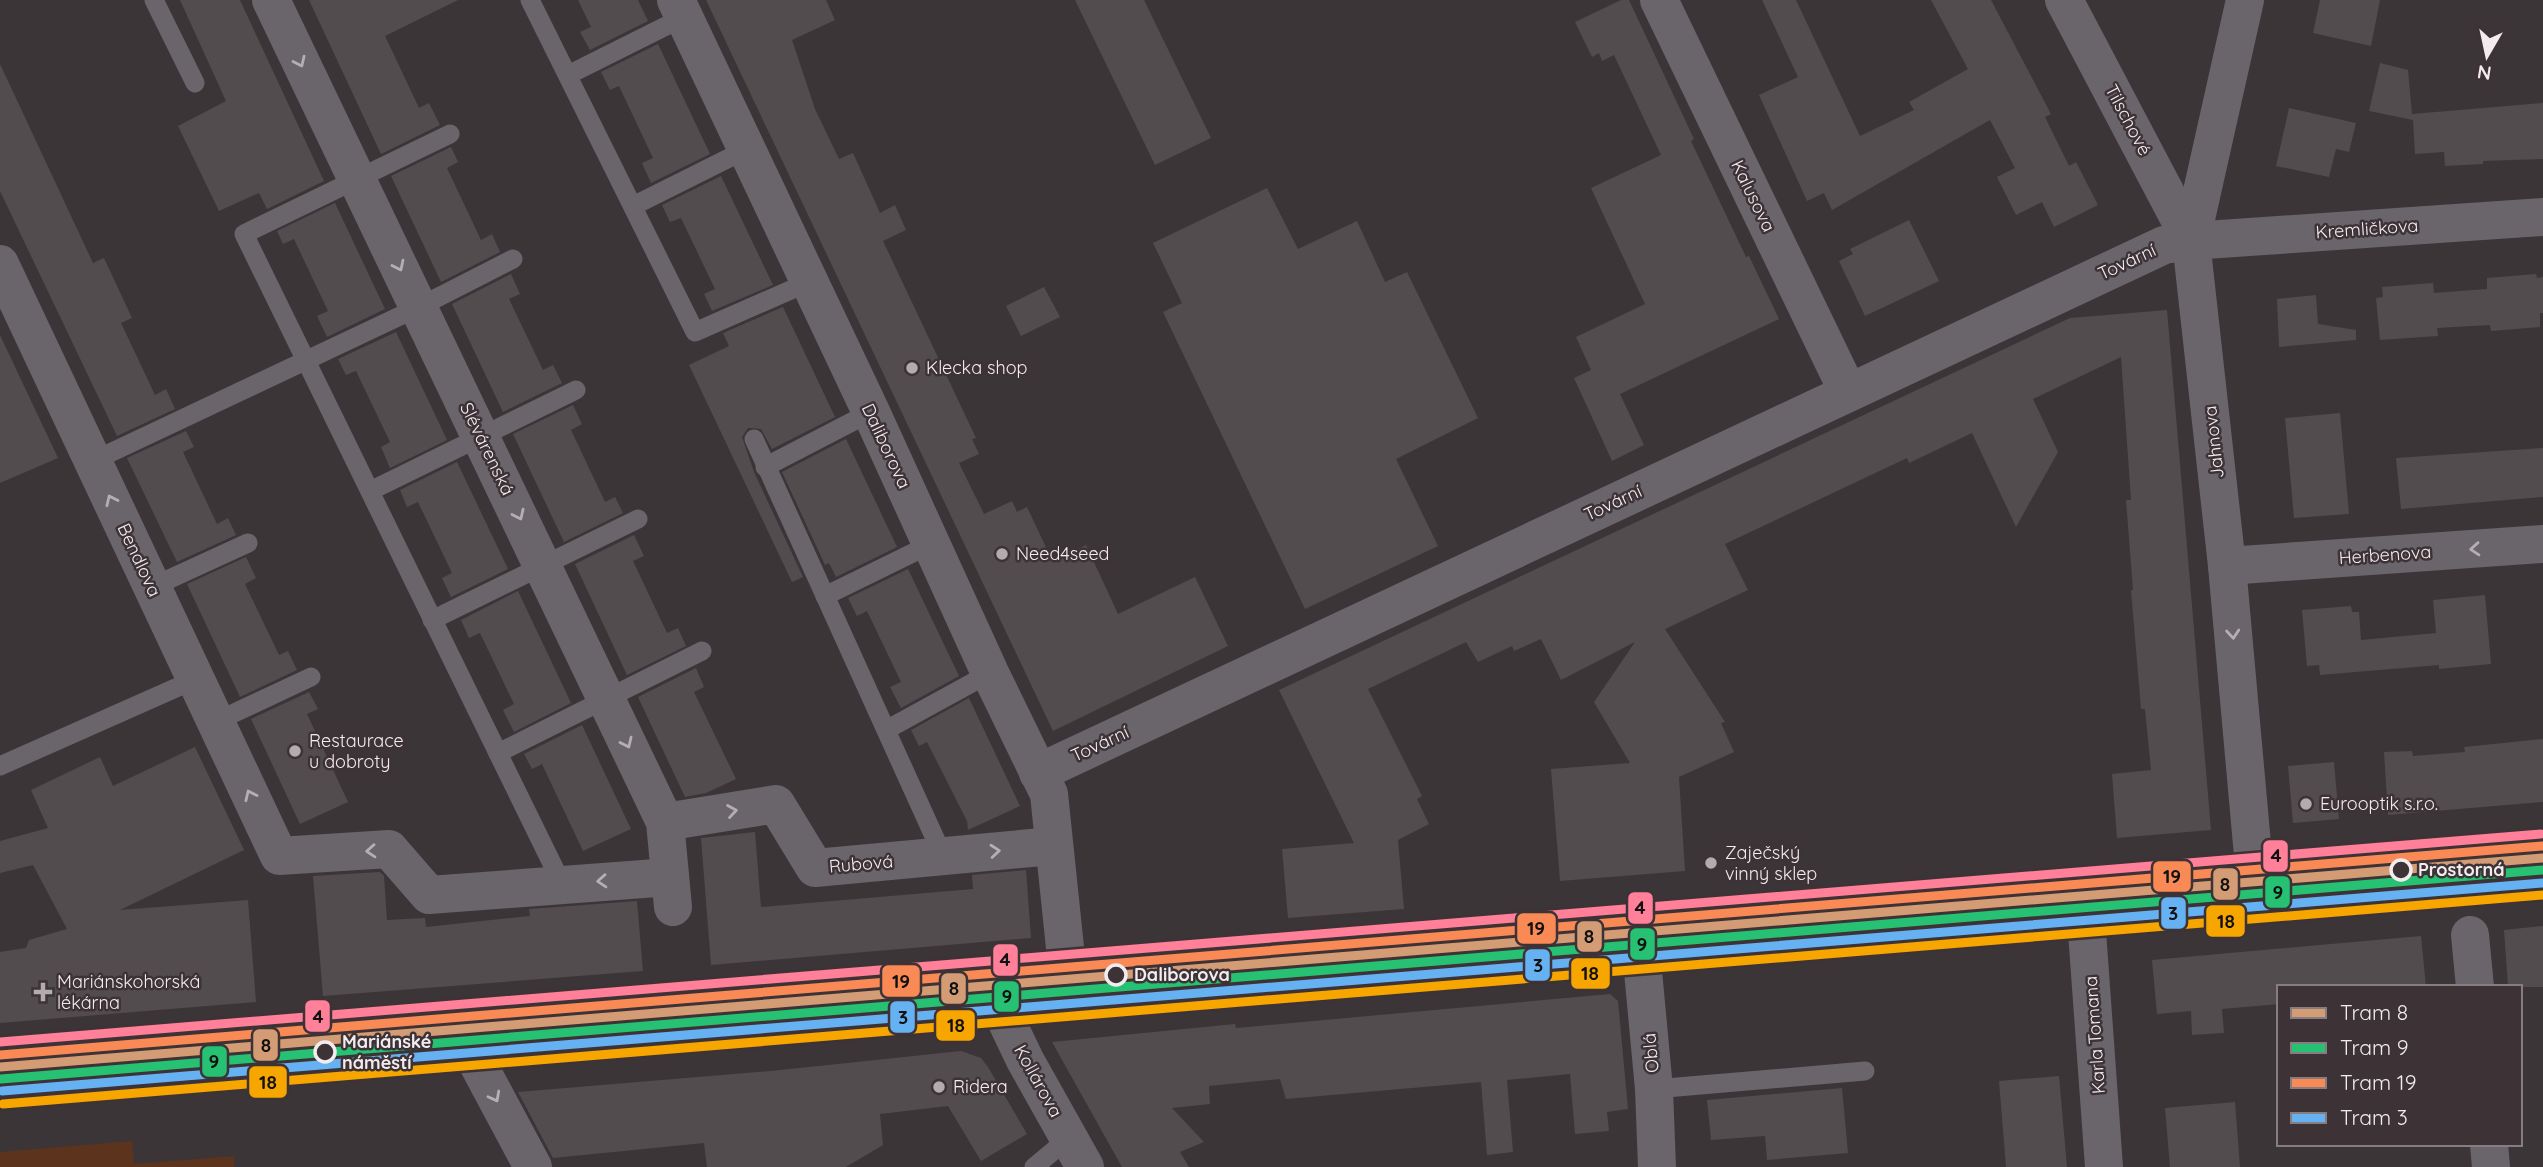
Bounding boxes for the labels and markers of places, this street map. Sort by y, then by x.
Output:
place label: Klecka shop [926,356,1028,379]
marker: Klecka shop [904,360,920,376]
place label: Need4seed [1016,542,1110,565]
marker: Need4seed [994,546,1010,562]
place label: Restaurace u dobroty [309,729,404,773]
marker: Restaurace u dobroty [287,743,303,759]
place label: Eurooptik s.r.o. [2320,792,2438,815]
marker: Eurooptik s.r.o. [2298,796,2314,812]
place label: Zaječský vinný sklep [1725,841,1817,885]
marker: Zaječský vinný sklep [1703,855,1719,871]
place label: Prostorná [2418,858,2505,881]
marker: Prostorná [2390,859,2412,881]
place label: Daliborova [1134,963,1230,986]
marker: Daliborova [1105,964,1127,986]
place label: Mariánskohorská lékárna [57,970,200,1014]
marker: Mariánskohorská lékárna [35,984,51,1000]
place label: Mariánské náměstí [342,1030,431,1074]
marker: Mariánské náměstí [314,1041,336,1063]
place label: Ridera [953,1075,1008,1098]
marker: Ridera [931,1079,947,1095]

